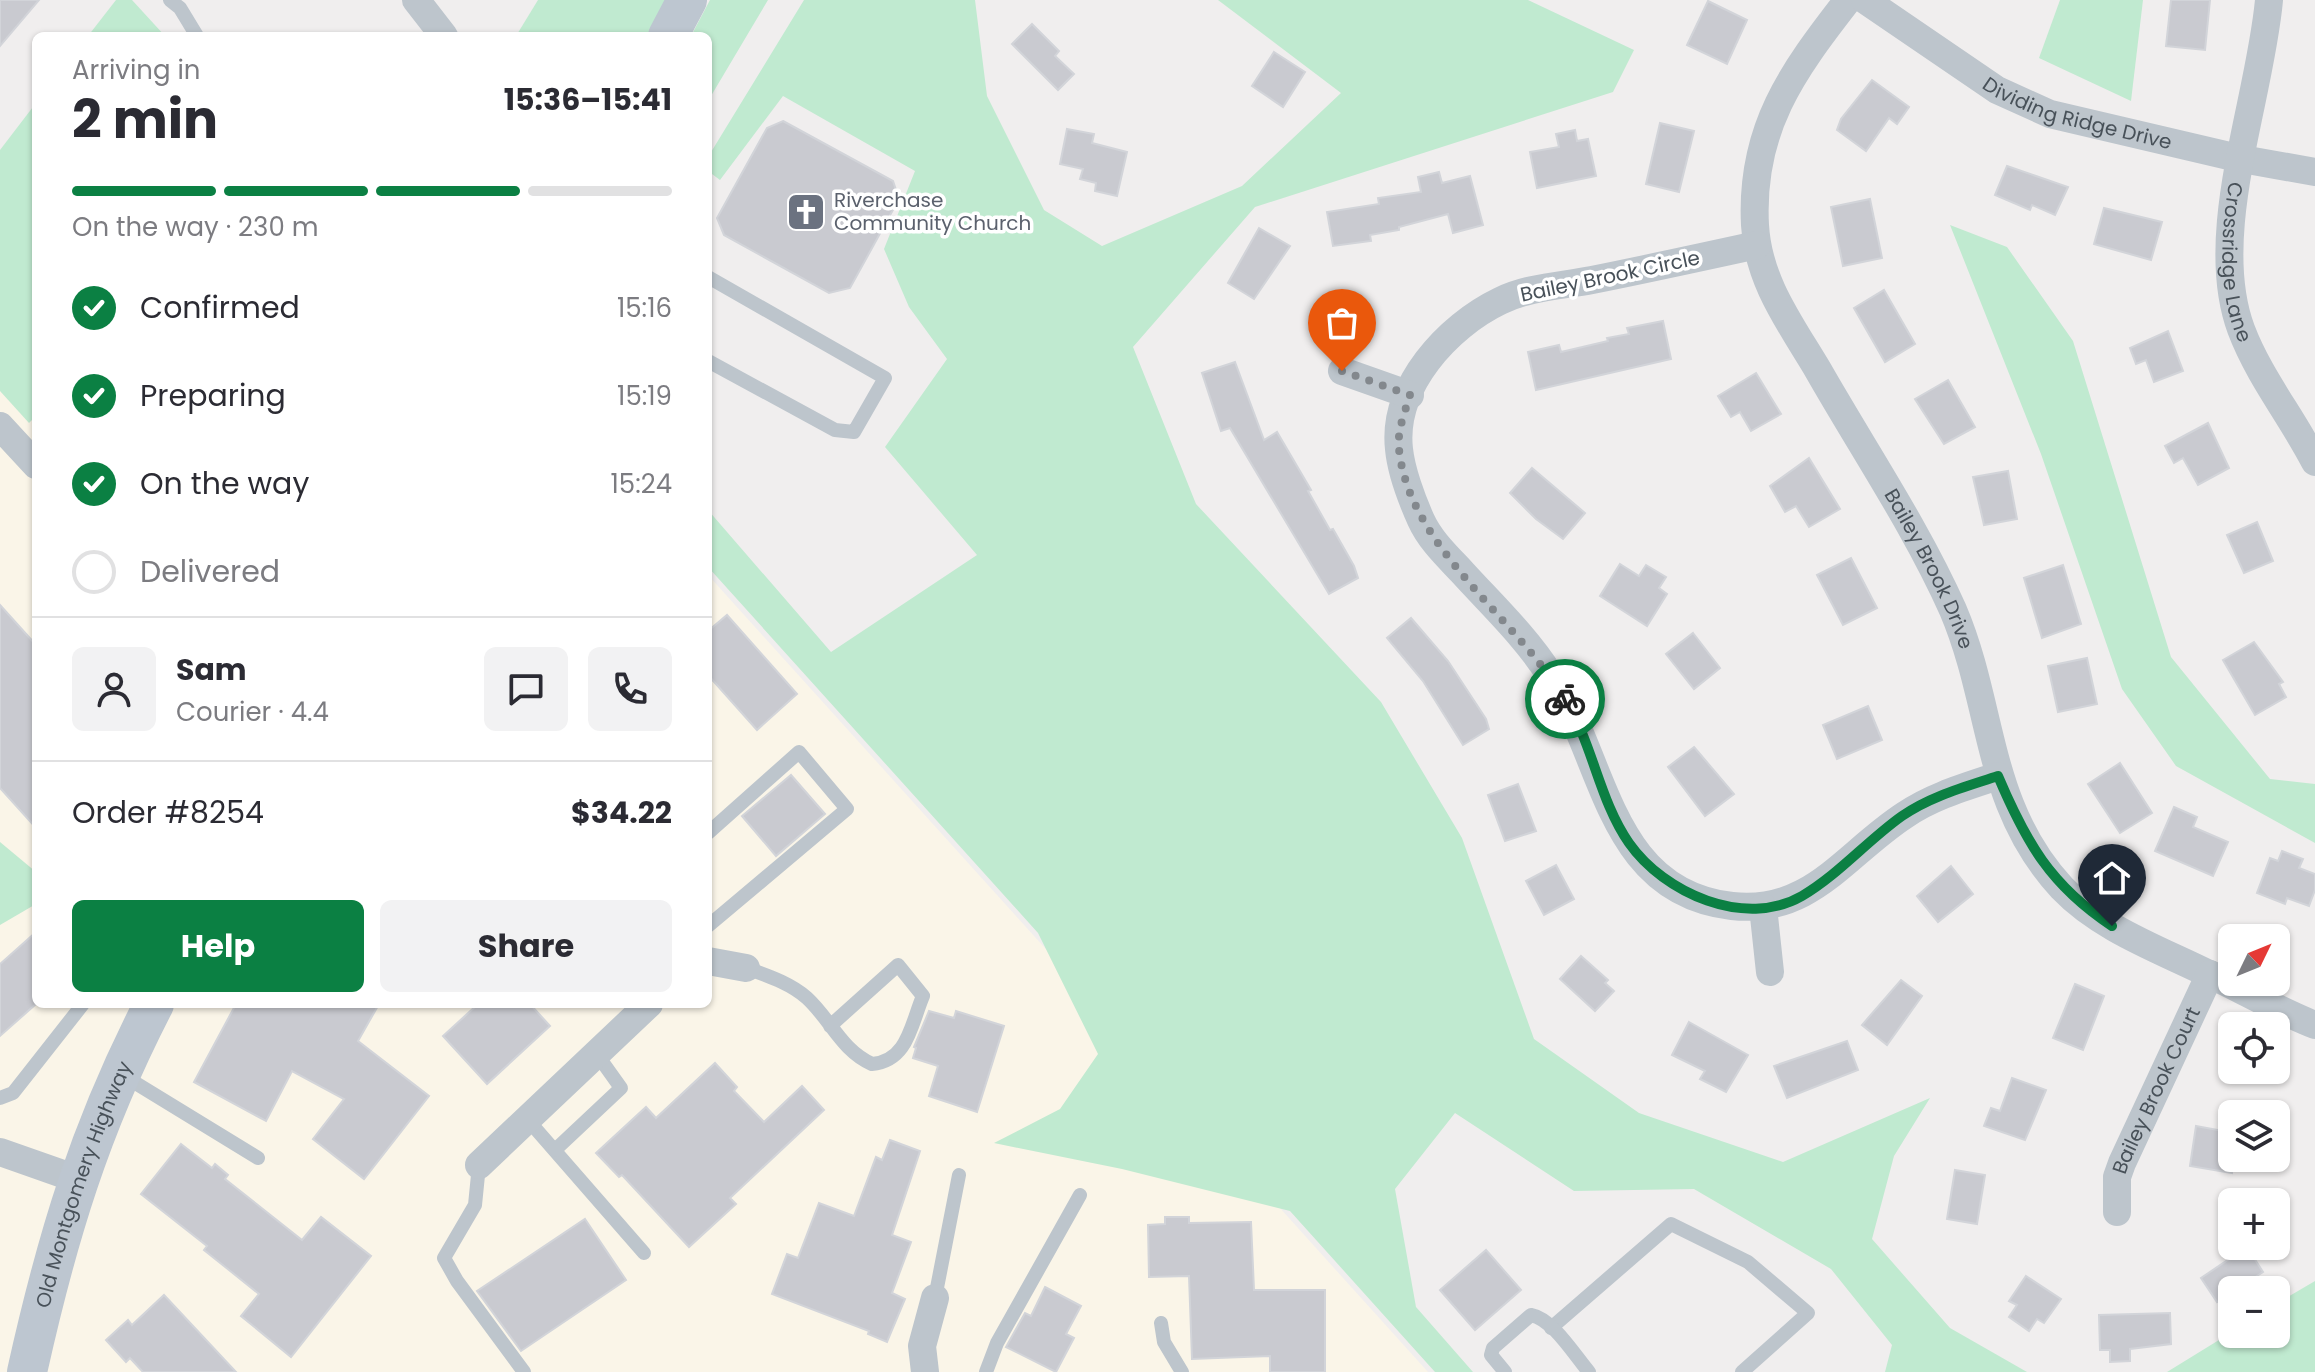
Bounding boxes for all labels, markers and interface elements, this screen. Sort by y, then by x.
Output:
text: Arriving in [72,52,201,88]
street label: Dividing Ridge Drive [1977,70,2175,156]
text: 15:36–15:41 [504,78,672,121]
text: 2 min [72,83,218,156]
street label: Crossridge Lane [2215,180,2259,346]
place label: Riverchase Community Church [834,186,1031,237]
church icon: Riverchase Community Church [785,191,827,233]
text: On the way · 230 m [72,209,318,245]
street label: Bailey Brook Circle [1518,243,1702,309]
icon: check [72,286,116,330]
text: Confirmed [140,286,300,329]
pin [1308,289,1376,371]
text: 15:16 [617,290,672,326]
icon: bag [1320,301,1364,345]
icon: check [72,374,116,418]
text: Preparing [140,374,286,417]
text: 15:19 [617,378,672,414]
icon: check [72,462,116,506]
text: On the way [140,462,309,505]
text: 15:24 [611,466,672,502]
street label: Bailey Brook Drive [1878,483,1980,652]
text: Delivered [140,550,280,593]
button: person [72,647,156,731]
button: chat [484,647,568,731]
button: phone [588,647,672,731]
text: Sam [176,648,247,691]
courier [1525,659,1605,739]
icon: bike [1543,677,1587,721]
text: Courier · 4.4 [176,694,329,730]
text: Order #8254 [72,791,264,834]
text: $34.22 [571,791,672,834]
pin [2078,844,2146,926]
icon: home [2090,856,2134,900]
button: Help [72,900,364,992]
button: Share [380,900,672,992]
north arrow [2218,924,2290,996]
map controls [2218,924,2290,1348]
street label: Bailey Brook Court [2105,1002,2207,1178]
button: locate [2218,1012,2290,1084]
street label: Old Montgomery Highway [29,1057,138,1311]
button: layers [2218,1100,2290,1172]
button: + [2218,1188,2290,1260]
button: − [2218,1276,2290,1348]

